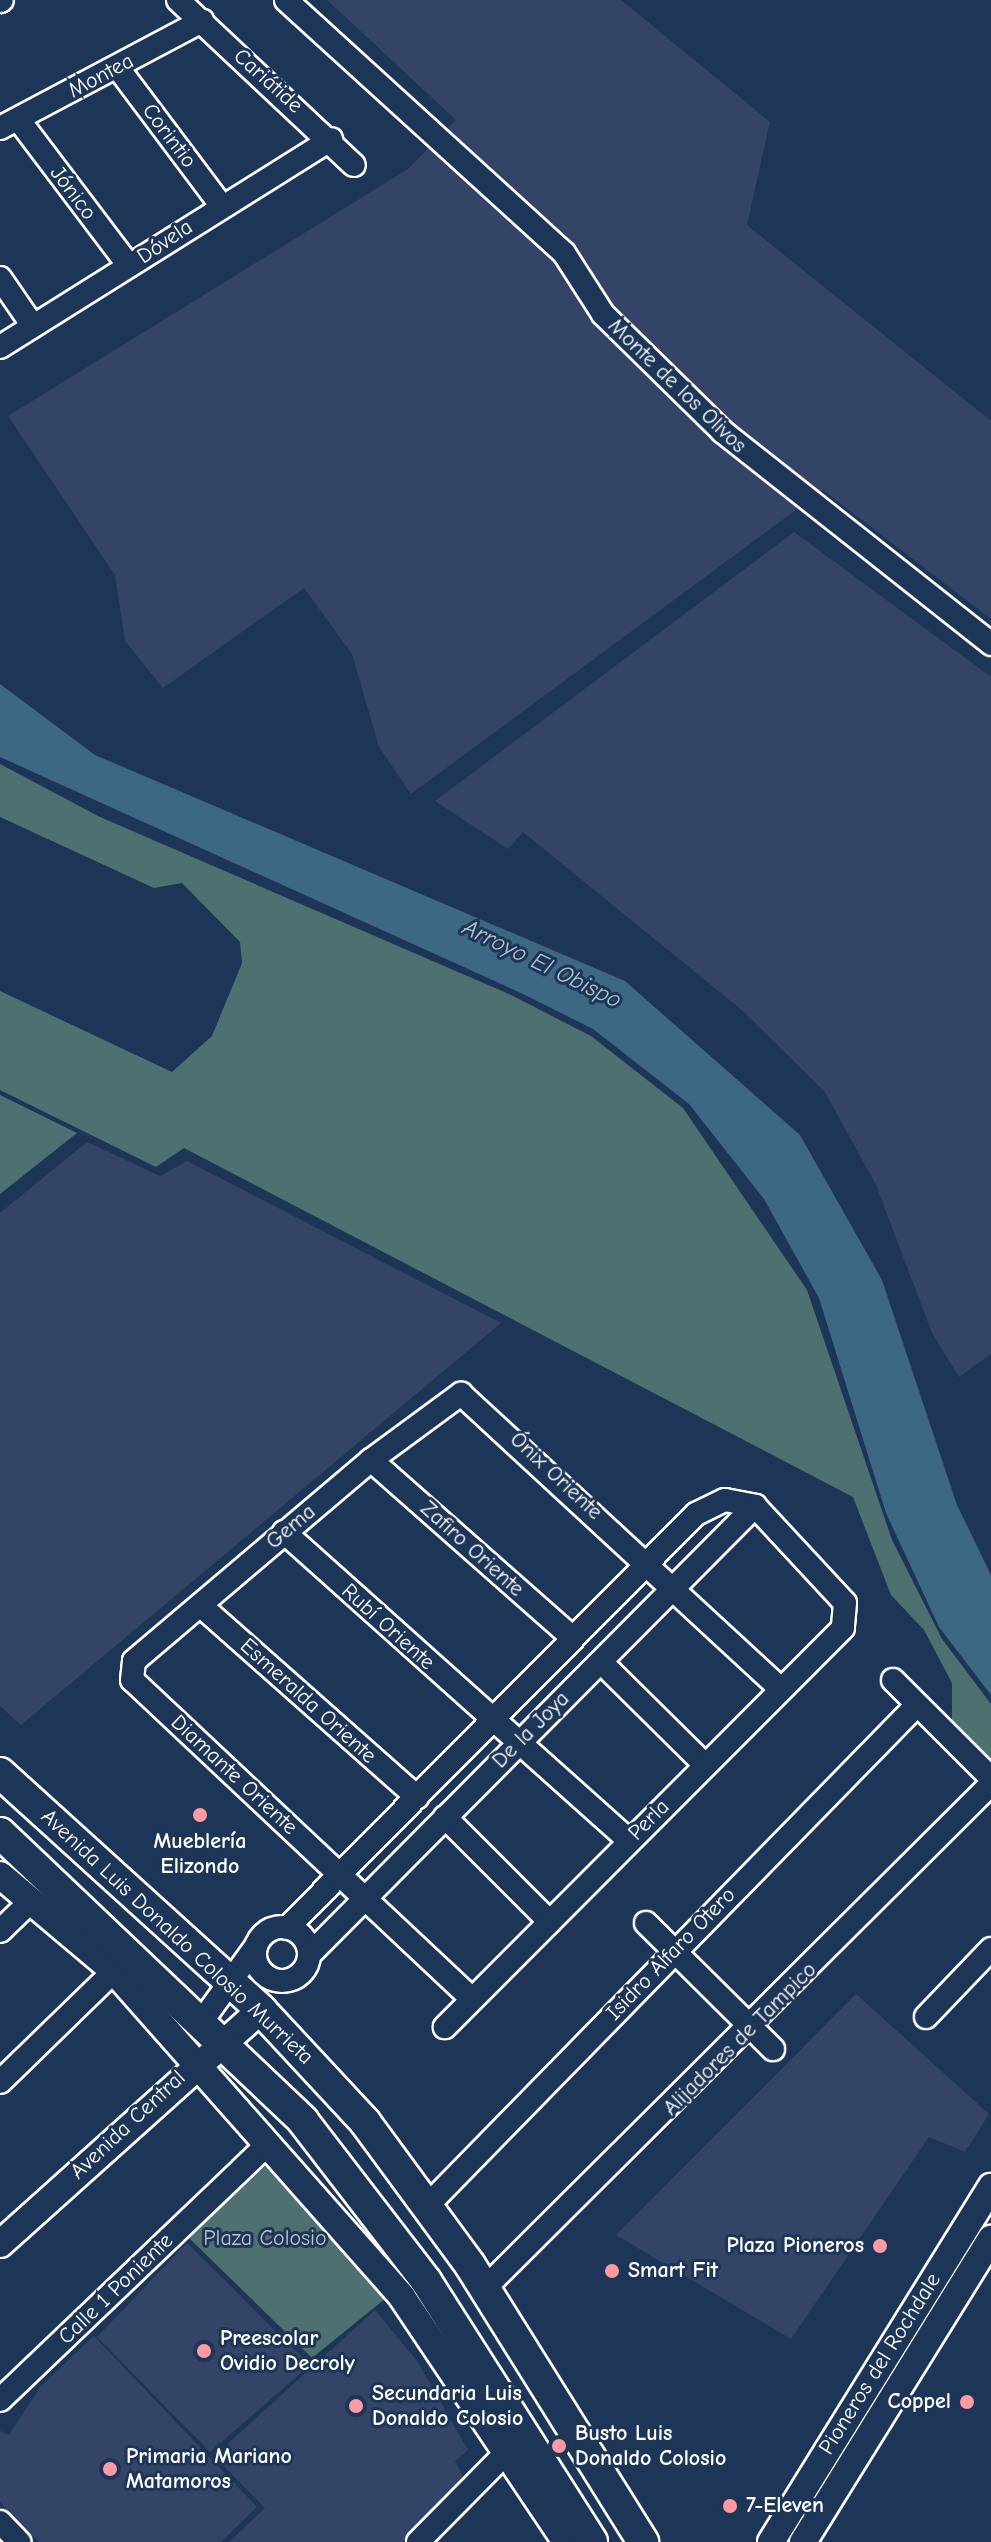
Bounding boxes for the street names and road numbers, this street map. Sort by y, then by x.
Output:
street label: Cariátide [228,43,308,119]
street label: Montea [64,48,138,104]
street label: Corintio [136,99,202,173]
street label: Jónico [44,161,102,225]
street label: Dóvela [132,214,198,270]
street label: Monte de los Olivos [602,313,752,459]
street label: Ónix Oriente [504,1427,608,1525]
street label: Zafiro Oriente [415,1496,529,1602]
street label: Gema [261,1499,321,1555]
street label: Rubí Oriente [336,1578,440,1676]
street label: Esmeralda Oriente [234,1633,382,1769]
street label: De la Joya [487,1686,575,1774]
street label: Diamante Oriente [165,1710,303,1840]
street label: Perla [623,1794,675,1846]
street label: Avenida Luis Donaldo Colosio Murrieta [35,1804,319,2070]
street label: Isidro Alfaro Otero [601,1882,741,2026]
street label: Alijadores de Tampico [658,1957,822,2121]
street label: Avenida Central [65,2065,191,2185]
street label: Calle 1 Poniente [53,2228,179,2350]
street label: Pioneros del Rochdale [813,2268,947,2460]

